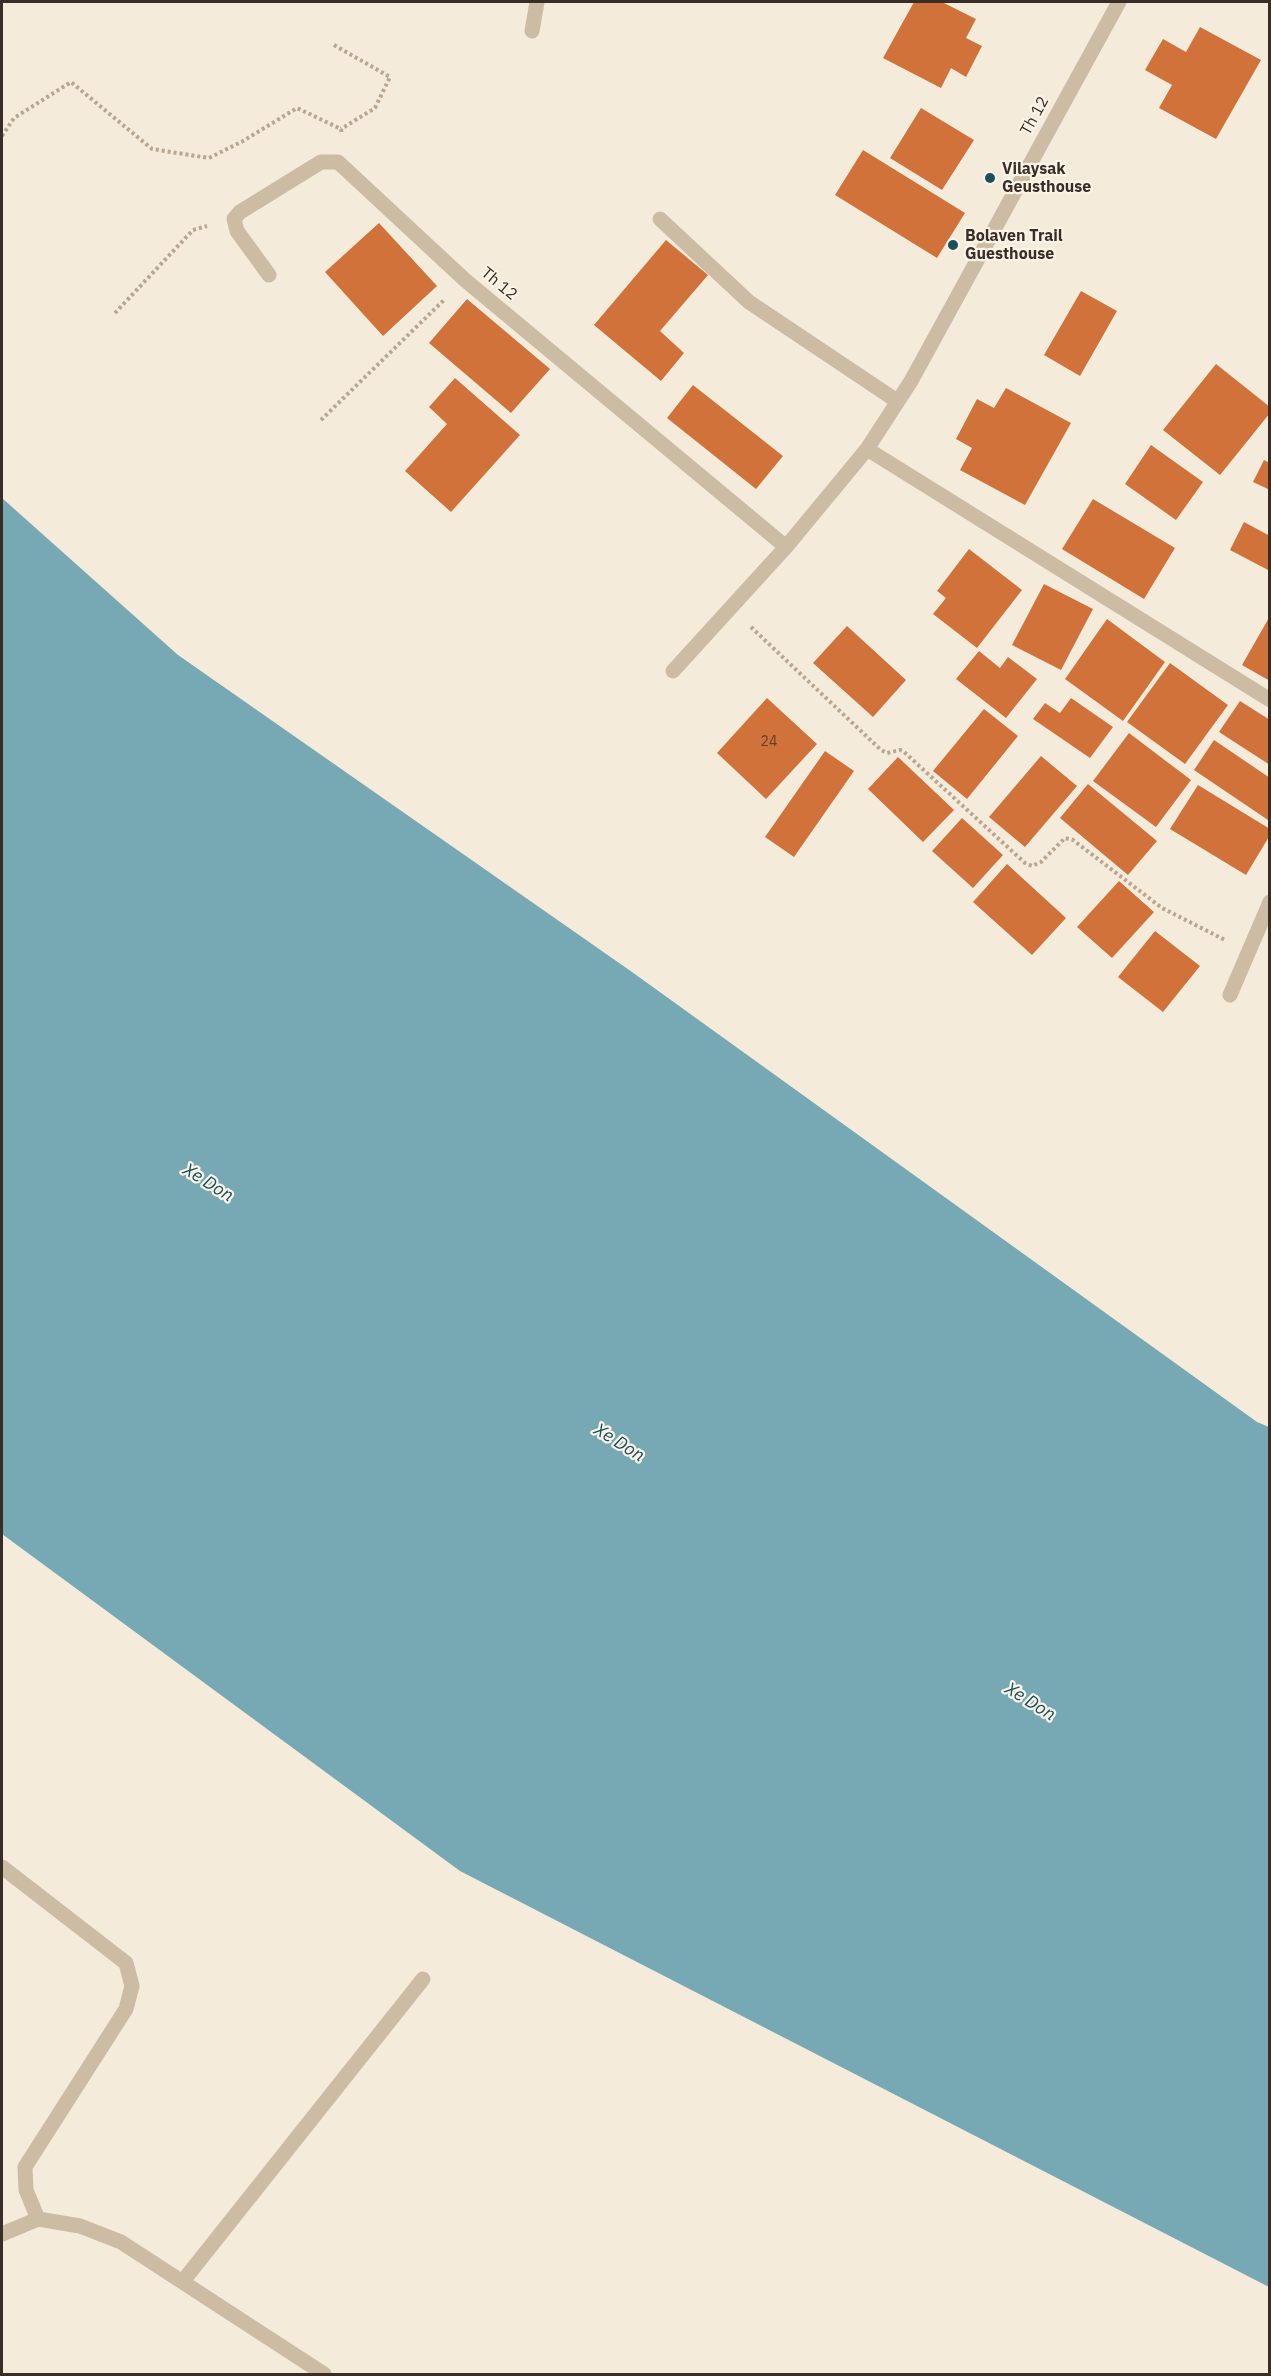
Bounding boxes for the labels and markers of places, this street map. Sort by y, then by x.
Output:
place label: Vilaysak Geusthouse [1002,159,1091,197]
marker: Vilaysak Geusthouse [983,171,997,185]
place label: Bolaven Trail Guesthouse [965,226,1063,264]
marker: Bolaven Trail Guesthouse [946,238,960,252]

